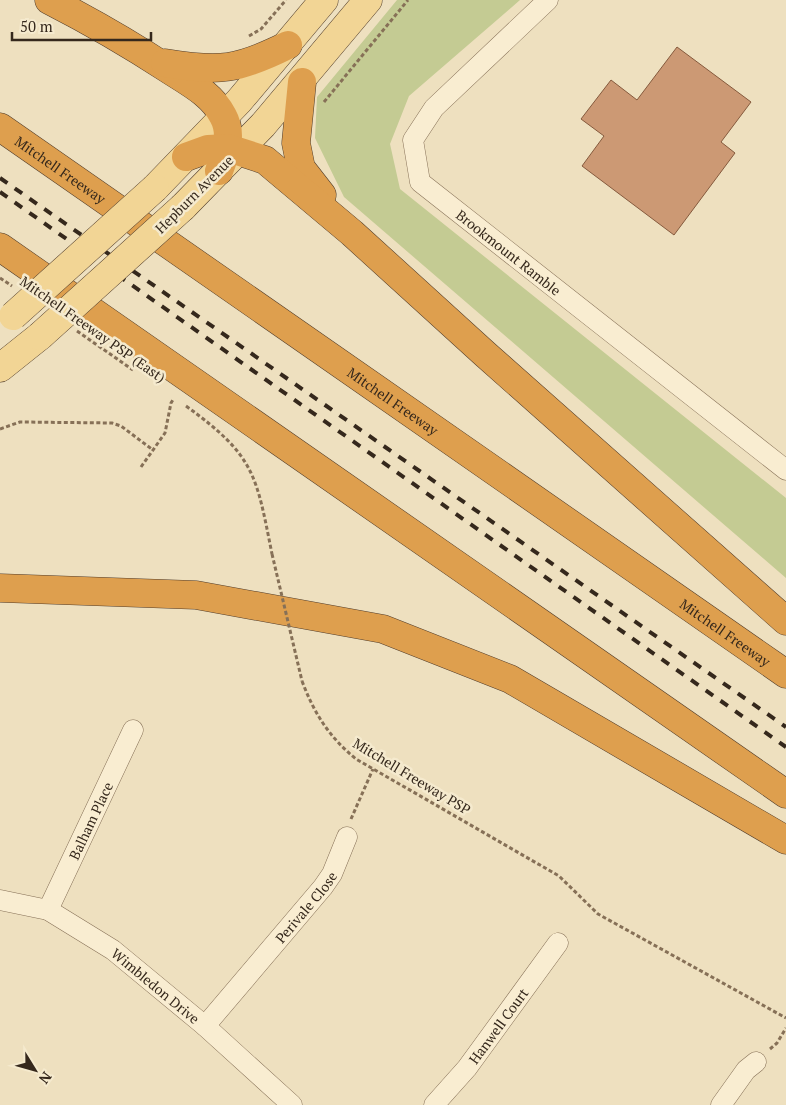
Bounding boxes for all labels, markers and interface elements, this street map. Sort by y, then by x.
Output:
scale bar [12,10,151,42]
text: 50 m [20,16,53,36]
street label: Mitchell Freeway [12,131,111,208]
street label: Hepburn Avenue [151,151,237,237]
street label: Brookmount Ramble [452,205,565,299]
street label: Mitchell Freeway PSP (East) [16,271,170,387]
street label: Mitchell Freeway [344,362,443,439]
street label: Mitchell Freeway [676,594,776,671]
street label: Mitchell Freeway PSP [350,733,474,819]
street label: Balham Place [64,779,117,862]
street label: Perivale Close [270,867,341,947]
street label: Wimbledon Drive [108,943,204,1027]
street label: Hanwell Court [464,983,532,1067]
north arrow [10,1045,60,1095]
text: N [35,1068,57,1088]

